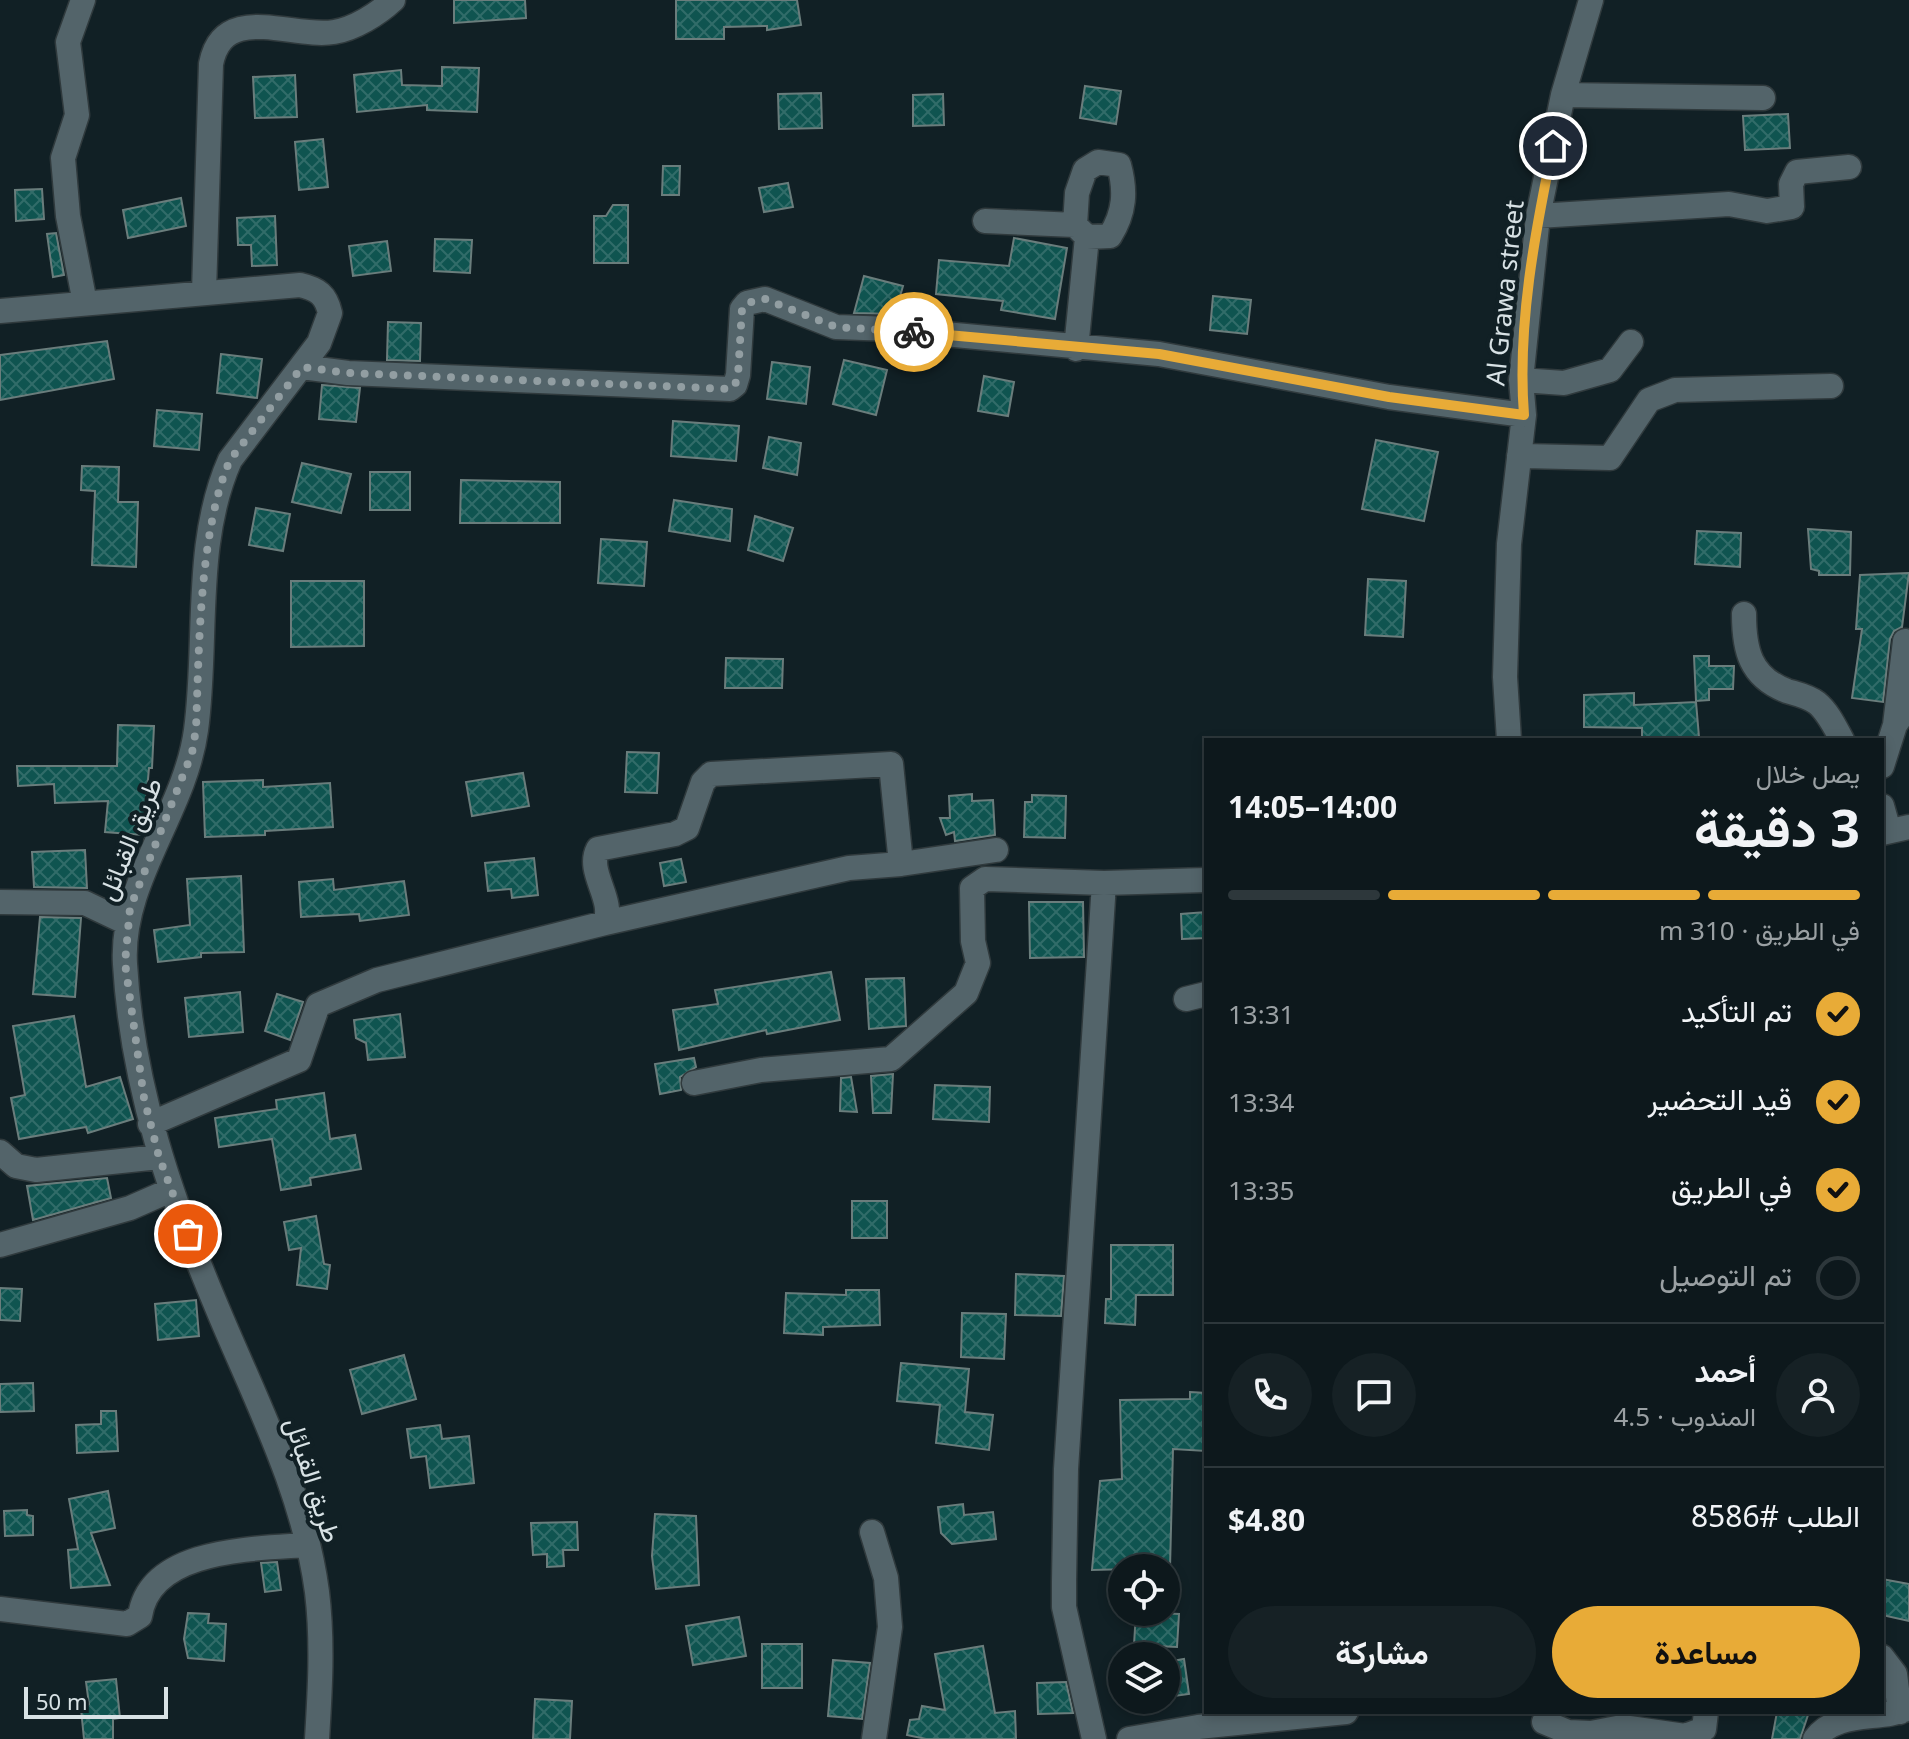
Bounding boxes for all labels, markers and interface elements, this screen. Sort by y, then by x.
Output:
pin [1519,112,1587,180]
icon: home [1531,124,1575,168]
street label: Al Grawa street [1476,198,1532,387]
courier [874,292,954,372]
icon: bike [892,310,936,354]
text: يصل خلال [1756,755,1860,791]
street label: طريق القبائل [88,772,170,905]
text: 14:00–14:05 [1228,786,1397,827]
text: 3 دقيقة [1694,791,1860,862]
text: في الطريق · 310 m [1659,912,1860,948]
text: تم التأكيد [1681,990,1792,1031]
icon: check [1816,992,1860,1036]
text: 13:31 [1228,996,1294,1032]
text: قيد التحضير [1648,1078,1792,1119]
icon: check [1816,1080,1860,1124]
text: 13:34 [1228,1084,1294,1120]
text: في الطريق [1671,1166,1792,1207]
icon: check [1816,1168,1860,1212]
text: 13:35 [1228,1172,1294,1208]
pin [154,1200,222,1268]
icon: bag [166,1212,210,1256]
text: تم التوصيل [1659,1254,1792,1295]
text: أحمد [1694,1350,1756,1391]
button: phone [1228,1353,1312,1437]
button: chat [1332,1353,1416,1437]
button: person [1776,1353,1860,1437]
text: المندوب · 4.5 [1613,1398,1756,1434]
street label: طريق القبائل [277,1413,351,1547]
text: الطلب #8586 [1691,1495,1860,1536]
text: $4.80 [1228,1499,1305,1540]
map controls [1108,1554,1180,1714]
button: locate [1108,1554,1180,1626]
button: مشاركة [1228,1606,1536,1698]
button: مساعدة [1552,1606,1860,1698]
button: layers [1108,1642,1180,1714]
scale bar [24,1683,168,1719]
text: 50 m [36,1686,87,1716]

